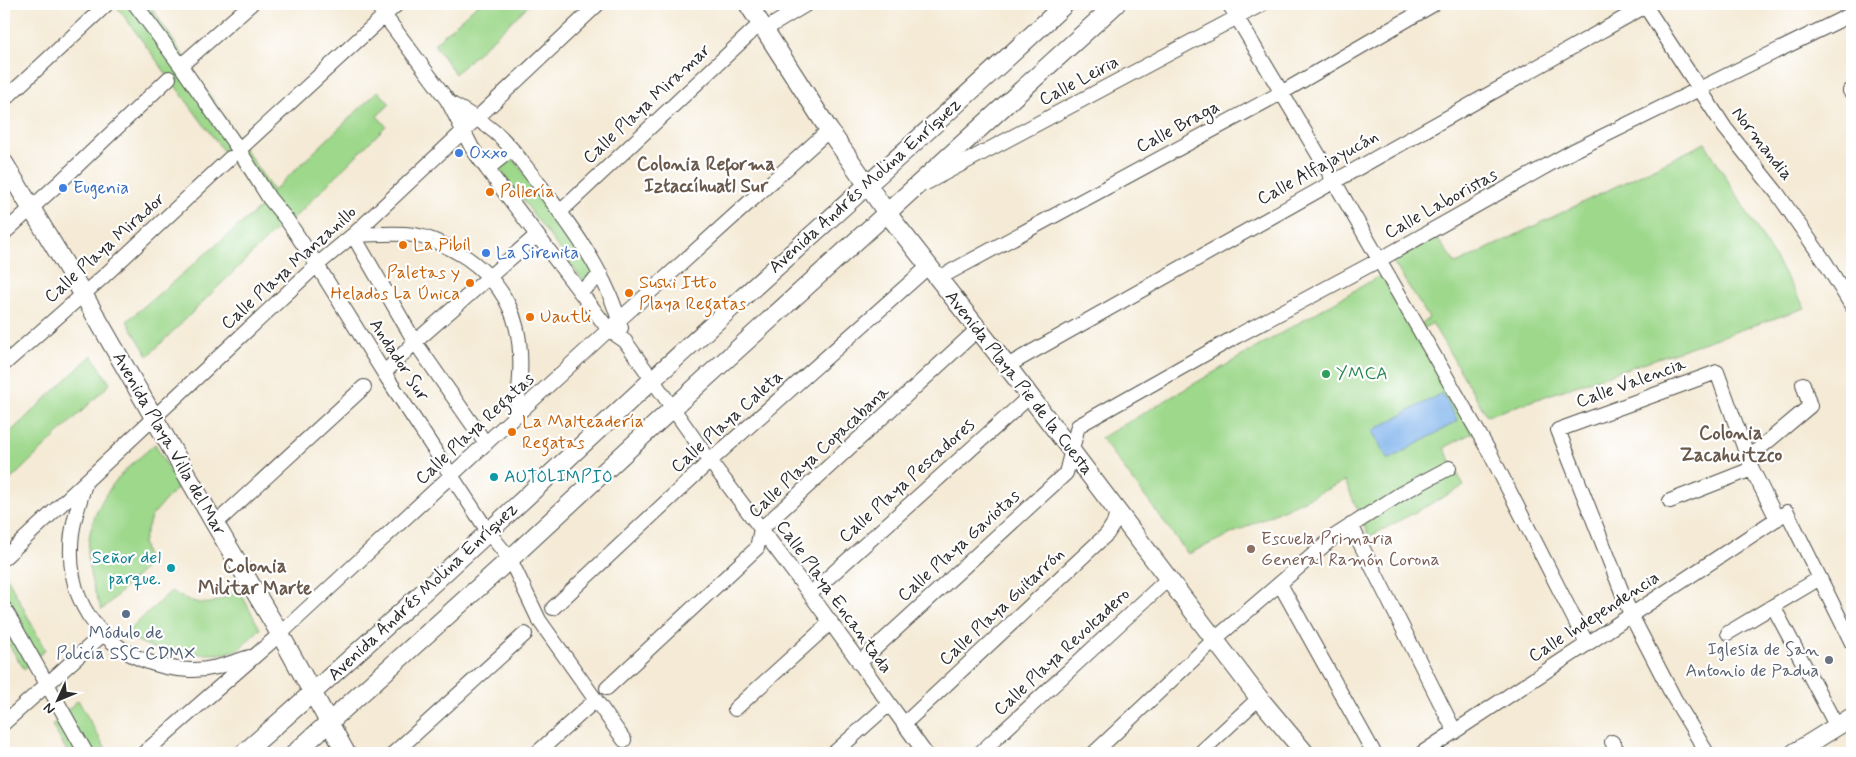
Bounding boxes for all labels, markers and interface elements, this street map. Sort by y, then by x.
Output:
street label: Calle Playa Miramar [578,38,716,170]
street label: Calle Leiria [1035,50,1123,112]
street label: Avenida Andrés Molina Enríquez [764,93,967,279]
street label: Calle Braga [1132,95,1224,160]
street label: Normandia [1726,102,1798,186]
street label: Calle Alfajayucán [1253,125,1383,211]
place label: Oxxo [469,141,507,165]
marker: Oxxo [453,147,465,159]
district label: Colonia Reforma Iztaccíhuatl Sur [637,152,776,199]
street label: Calle Laboristas [1380,163,1502,245]
place label: Eugenia [73,176,129,200]
place label: Pollería [500,180,555,204]
marker: Eugenia [57,182,69,194]
marker: Pollería [484,186,496,198]
street label: Calle Playa Mirador [39,187,171,309]
street label: Calle Playa Manzanillo [216,201,362,335]
place label: La Pibil [413,233,471,257]
marker: La Pibil [397,239,409,251]
place label: La Sirenita [496,241,579,265]
marker: La Sirenita [480,247,492,259]
place label: Paletas y Helados La Única [331,261,460,306]
place label: Sushi Itto Playa Regatas [639,271,746,318]
marker: Paletas y Helados La Única [464,277,476,289]
street label: Avenida Playa Pie de la Cuesta [939,286,1099,480]
marker: Sushi Itto Playa Regatas [623,287,635,299]
place label: Uautli [540,305,591,329]
marker: Uautli [524,311,536,323]
street label: Andador Sur [363,314,435,406]
street label: Avenida Playa Villa del Mar [107,348,232,541]
street label: Calle Valencia [1573,352,1689,414]
place label: YMCA [1336,362,1388,386]
street label: Calle Playa Caleta [666,365,788,479]
street label: Calle Playa Regatas [410,367,541,492]
marker: YMCA [1320,368,1332,380]
street label: Calle Playa Copacabana [743,380,895,524]
place label: La Malteadería Regatas [522,410,644,457]
street label: Calle Playa Pescadores [834,413,980,549]
district label: Colonia Zacahuitzco [1680,421,1783,468]
marker: La Malteadería Regatas [506,426,518,438]
place label: AUTOLIMPIO [504,465,613,489]
marker: AUTOLIMPIO [488,471,500,483]
street label: Calle Playa Gaviotas [893,485,1025,607]
street label: Avenida Andrés Molina Enríquez [323,497,523,687]
street label: Calle Playa Encantada [770,516,898,678]
place label: Escuela Primaria General Ramón Corona [1261,527,1440,572]
street label: Calle Playa Guitarrón [934,543,1070,671]
marker: Escuela Primaria General Ramón Corona [1245,543,1257,555]
place label: Señor del parque. [92,546,161,591]
district label: Colonia Militar Marte [198,554,312,601]
marker: Señor del parque. [165,562,177,574]
street label: Calle Independencia [1524,566,1664,668]
street label: Calle Playa Revolcadero [989,583,1135,721]
marker: Módulo de Policía SSC CDMX [120,608,132,620]
place label: Módulo de Policía SSC CDMX [56,621,196,666]
place label: Iglesia de San Antonio de Padua [1686,638,1819,683]
marker: Iglesia de San Antonio de Padua [1823,654,1835,666]
north arrow [32,674,82,724]
text: N [40,699,59,718]

